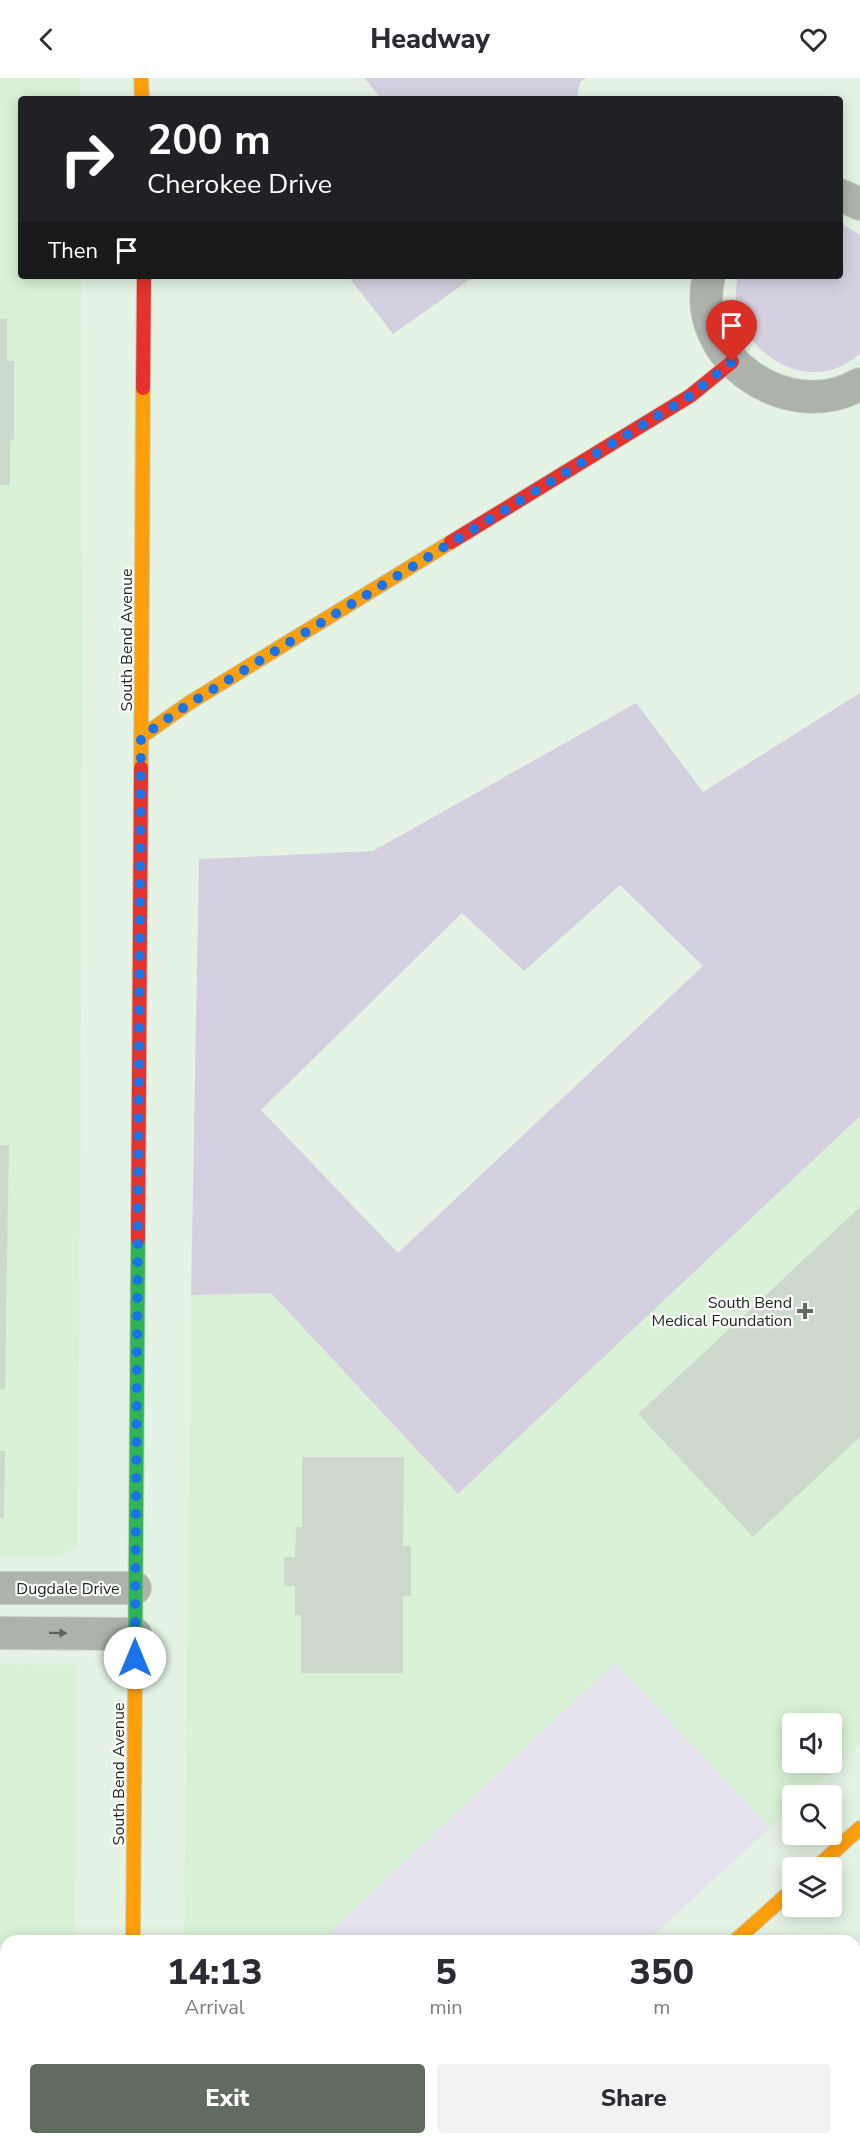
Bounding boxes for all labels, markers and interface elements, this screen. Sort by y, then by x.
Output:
text: Headway [370,21,490,58]
icon: back [30,23,63,56]
icon: heart [797,23,830,56]
text: 200 m [147,112,271,169]
icon: right [48,120,126,198]
text: Cherokee Drive [147,166,332,203]
icon: arrive [110,234,143,267]
text: Then [48,236,98,266]
pin [706,300,757,362]
icon: arrive [715,309,748,342]
street label: South Bend Avenue [116,569,138,711]
place label: South Bend Medical Foundation [652,1292,792,1332]
marker: South Bend Medical Foundation [796,1302,814,1320]
street label: Dugdale Drive [16,1578,120,1600]
position arrow [103,1626,167,1690]
one-way arrow [49,1628,68,1638]
street label: South Bend Avenue [108,1703,130,1845]
map controls [782,1713,842,1917]
button: sound [782,1713,842,1773]
button: search [782,1785,842,1845]
button: layers [782,1857,842,1917]
text: 14:13 [167,1948,263,1997]
text: 5 [435,1948,457,1997]
text: 350 [629,1948,694,1997]
text: Arrival [185,1994,245,2021]
text: min [429,1994,463,2021]
text: m [653,1994,670,2021]
button: Exit [30,2064,425,2133]
button: Share [437,2064,831,2133]

